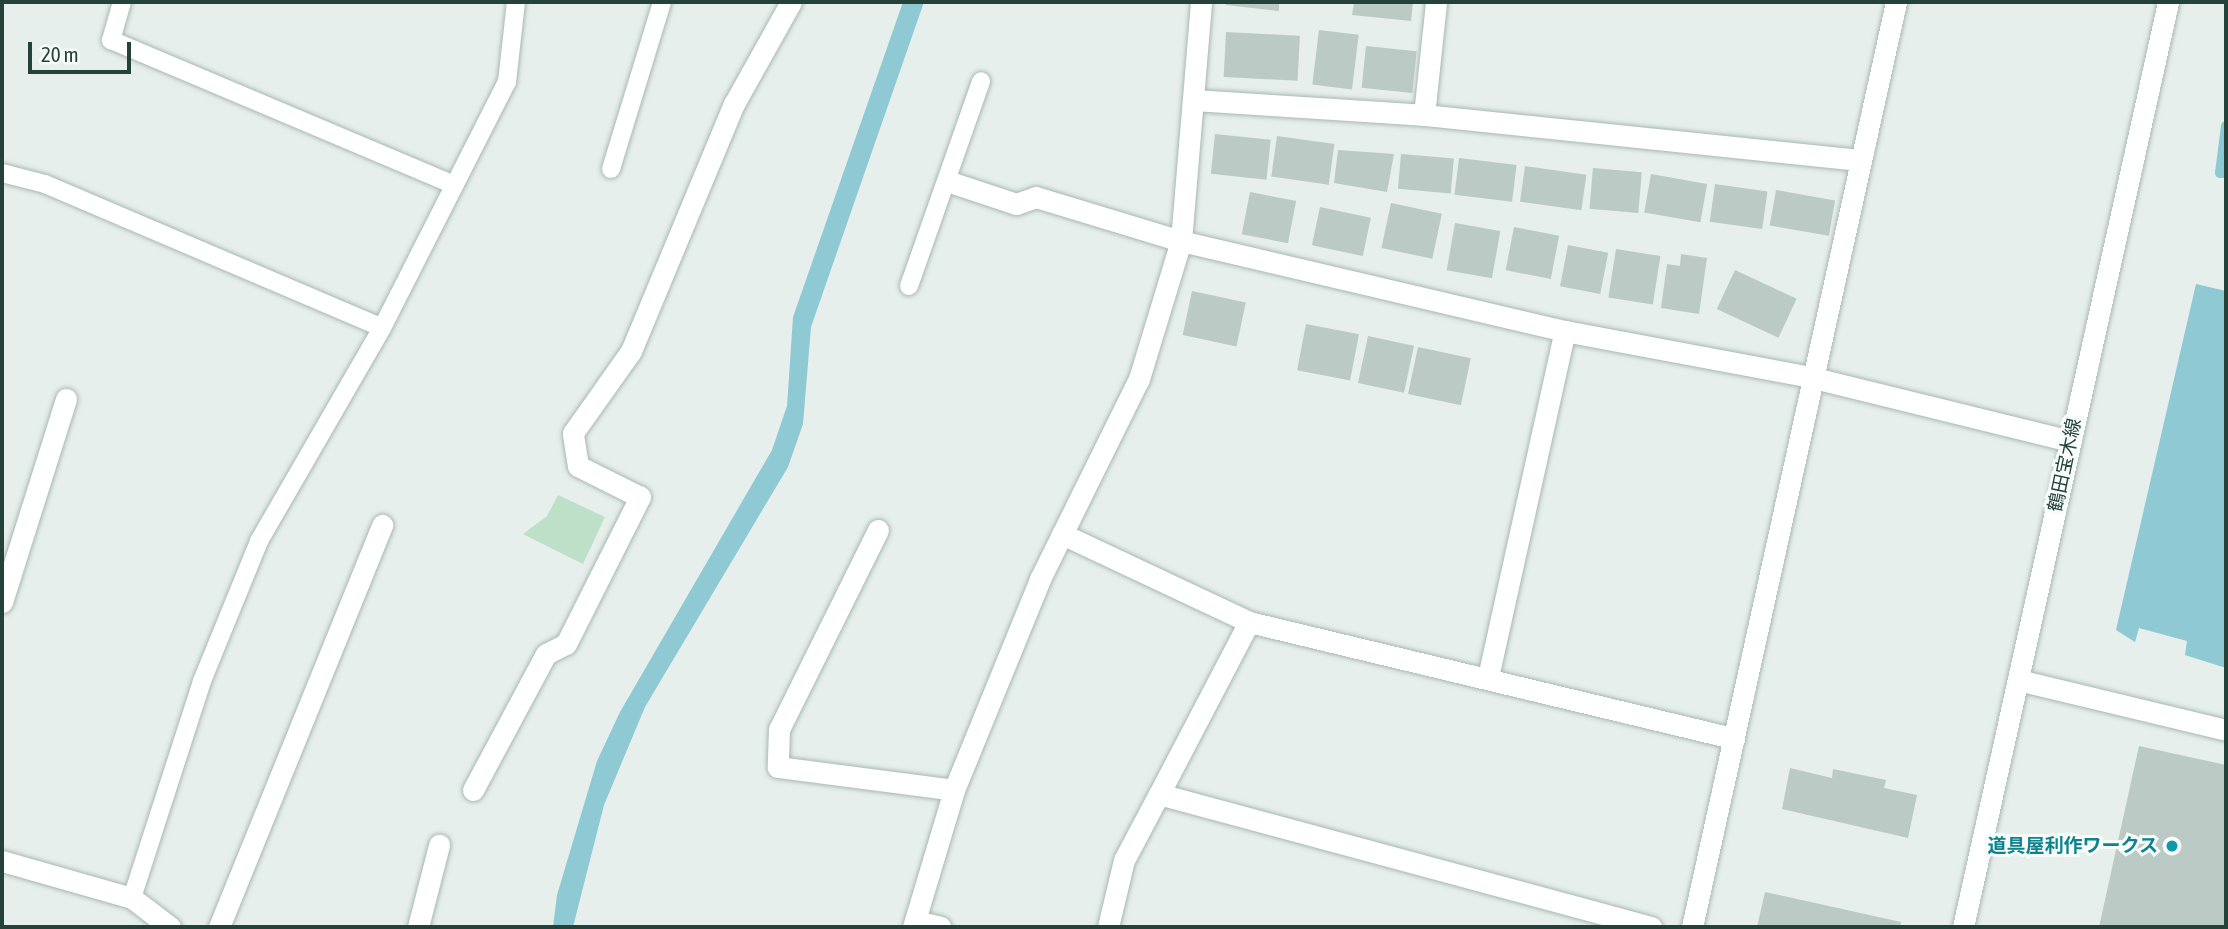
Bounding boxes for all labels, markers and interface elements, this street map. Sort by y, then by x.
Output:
scale bar [32,28,135,72]
text: 20 m [41,42,79,66]
street label: 鶴田宝木線 [2044,416,2086,514]
place label: 道具屋利作ワークス [1987,835,2158,857]
marker: 道具屋利作ワークス [2164,838,2180,854]

